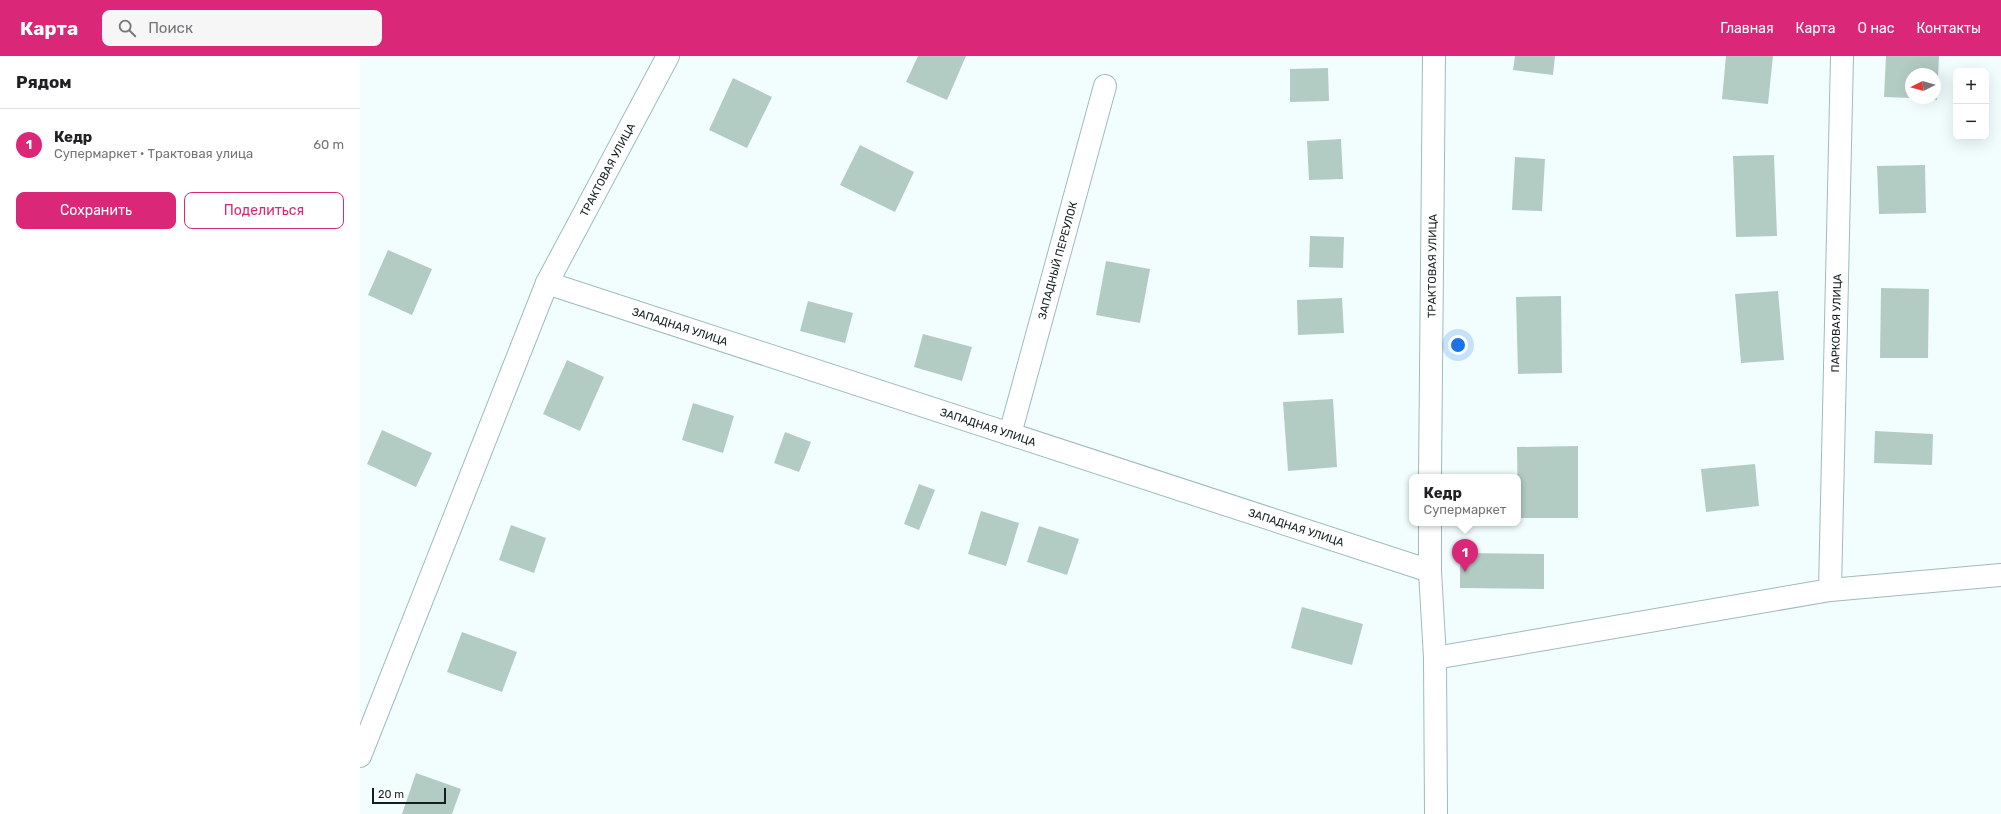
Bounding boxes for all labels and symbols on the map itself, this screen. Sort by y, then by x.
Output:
north arrow [1905,68,1941,104]
street label: ТРАКТОВАЯ УЛИЦА [577,120,638,219]
street label: ЗАПАДНЫЙ ПЕРЕУЛОК [1035,200,1080,321]
street label: ТРАКТОВАЯ УЛИЦА [1425,213,1439,318]
street label: ПАРКОВАЯ УЛИЦА [1828,273,1844,373]
street label: ЗАПАДНАЯ УЛИЦА [631,305,730,348]
your location [1448,335,1468,355]
street label: ЗАПАДНАЯ УЛИЦА [939,405,1038,449]
street label: ЗАПАДНАЯ УЛИЦА [1247,506,1346,549]
pin: 1 [1452,539,1478,572]
scale bar [372,786,446,805]

